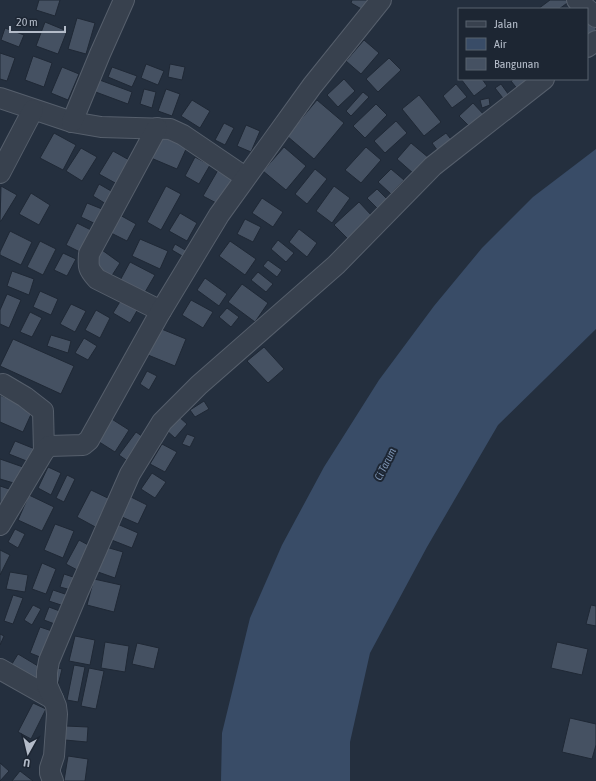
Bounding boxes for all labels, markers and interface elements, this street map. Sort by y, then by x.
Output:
scale bar [10,8,65,34]
legend [458,8,588,80]
text: 20 m [16,15,38,29]
text: Jalan [494,17,518,31]
text: Air [494,37,507,51]
text: Bangunan [494,57,539,71]
water label: Ci Tarum [372,446,398,482]
north arrow [8,733,48,773]
text: U [23,757,31,769]

